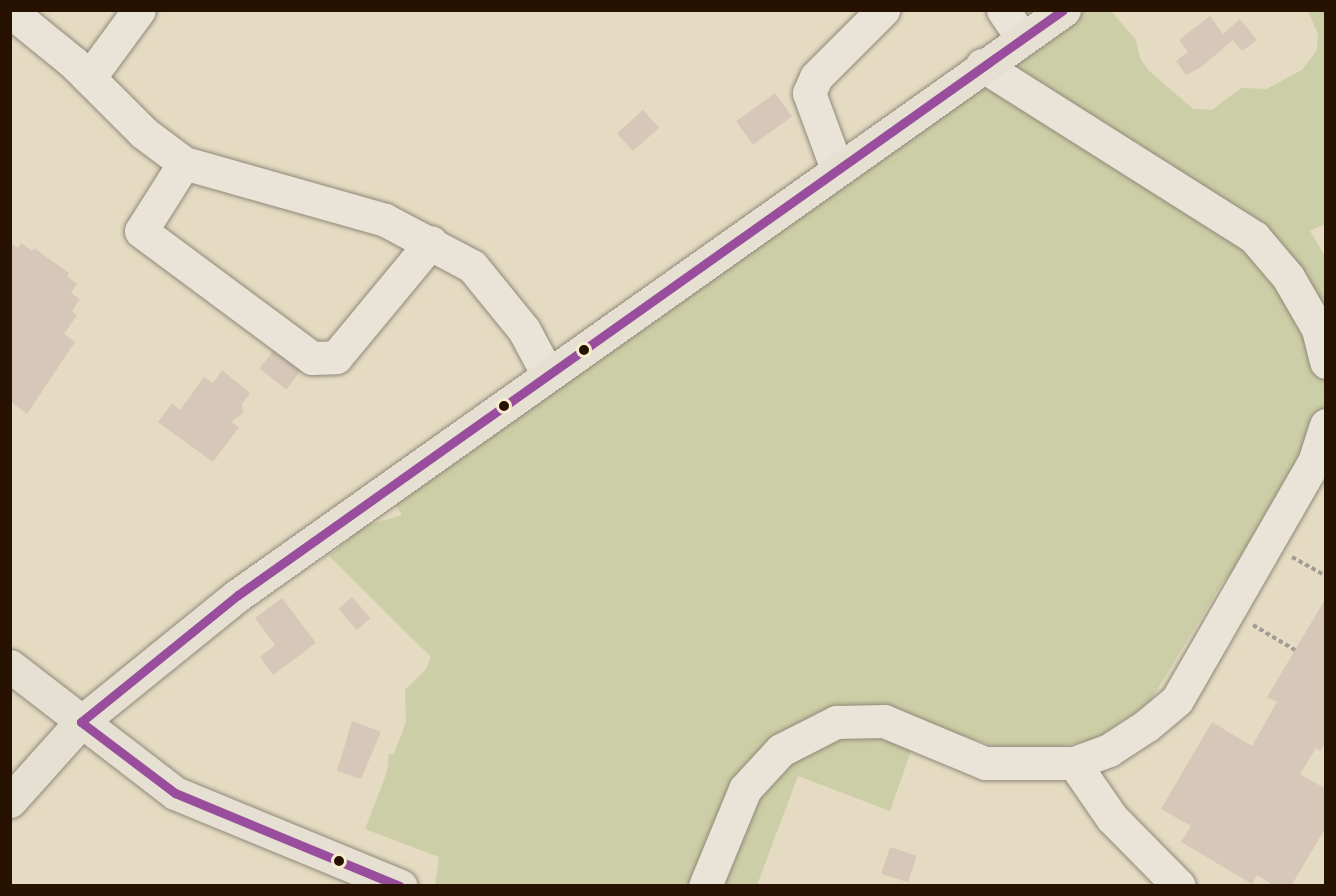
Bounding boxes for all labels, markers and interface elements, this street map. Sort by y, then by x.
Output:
unlabelled marker [578,344,590,356]
unlabelled marker [498,400,510,412]
unlabelled marker [333,855,345,867]

